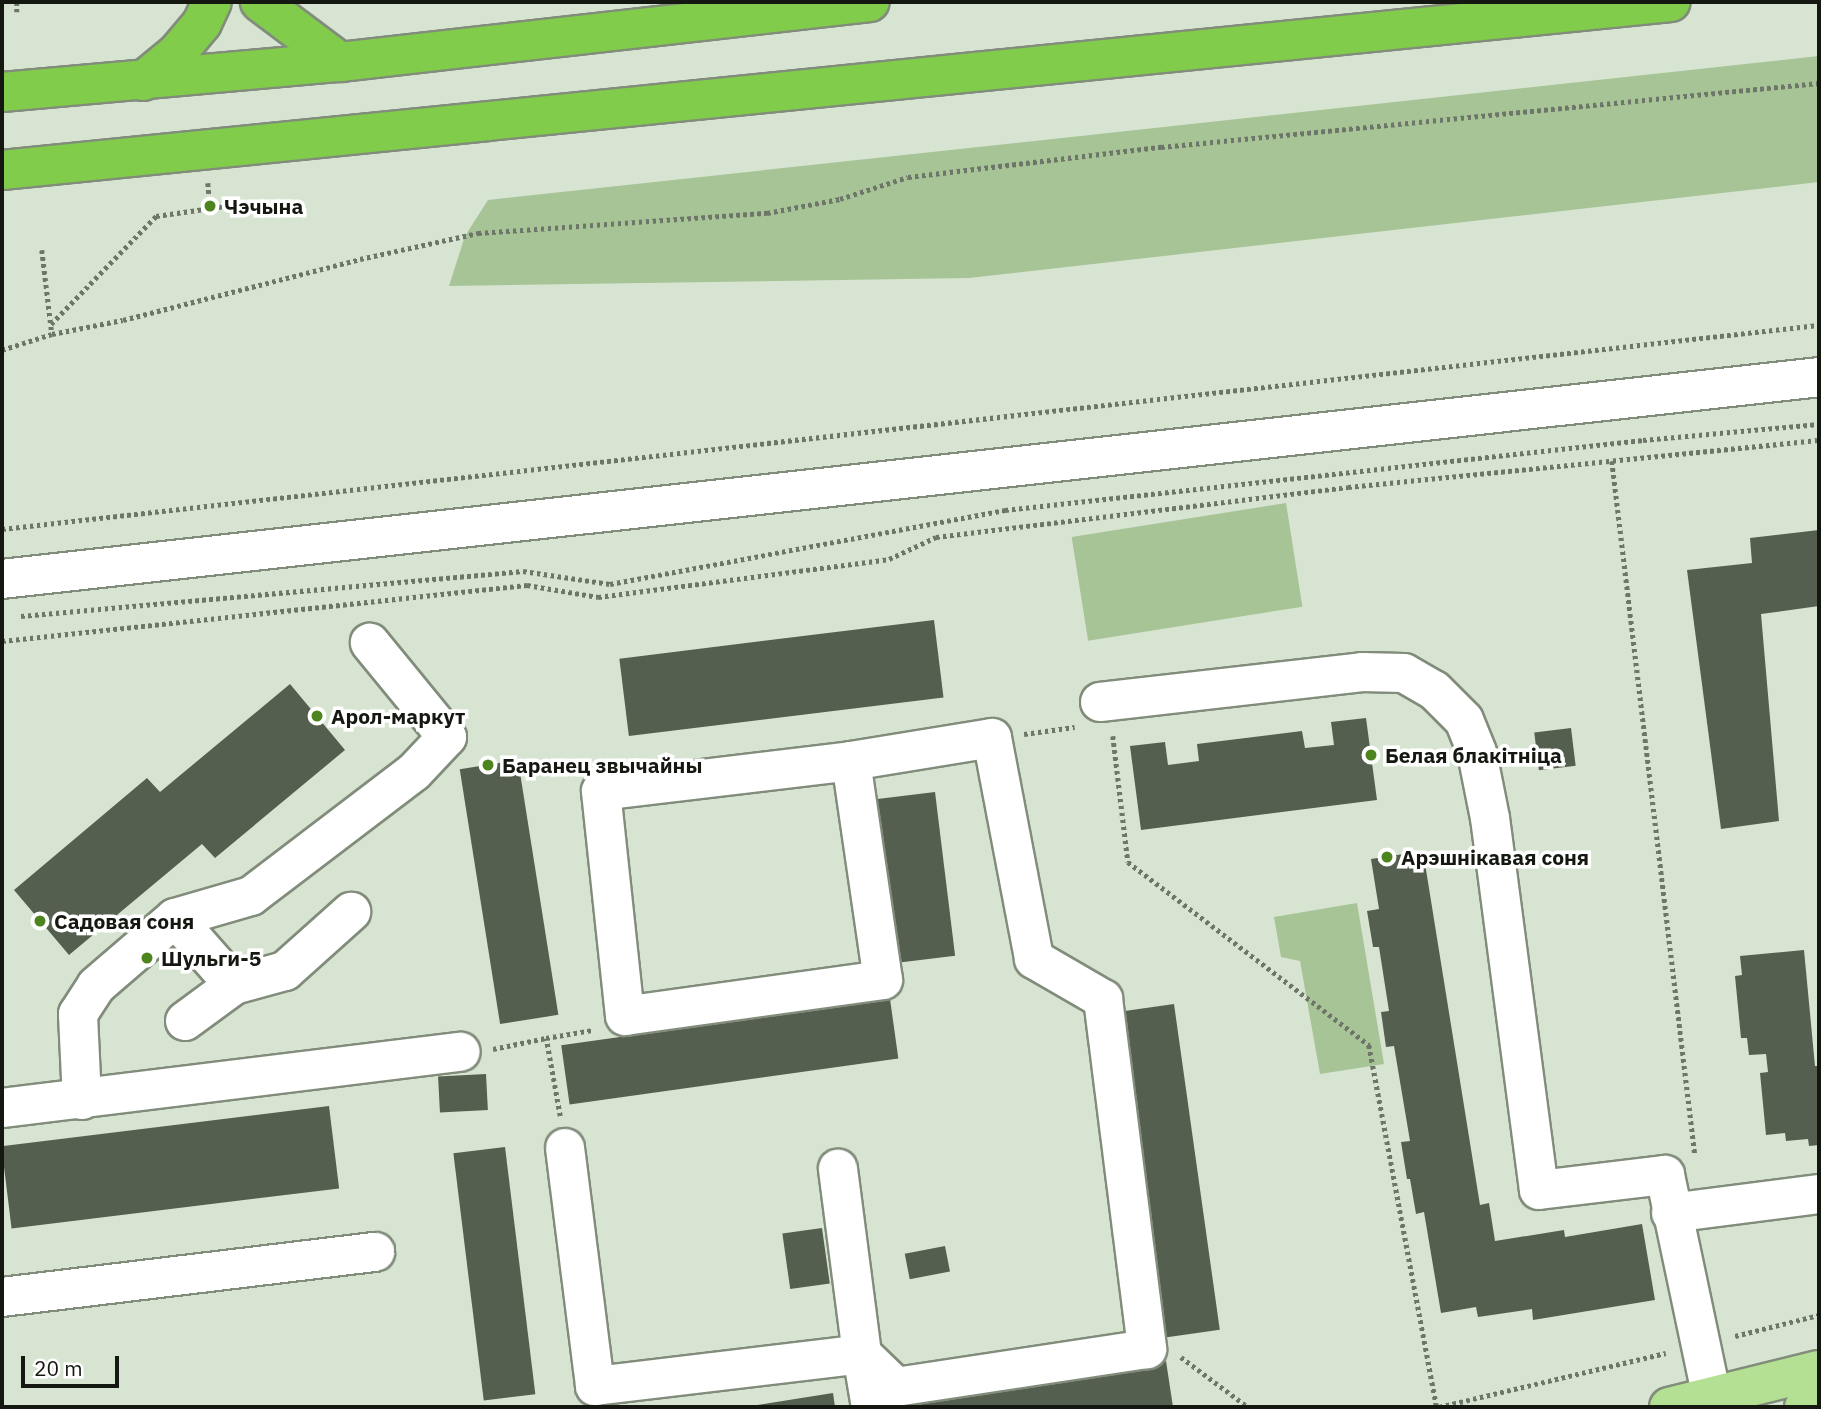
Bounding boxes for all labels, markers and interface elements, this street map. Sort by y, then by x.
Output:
place label: Чэчына [224,193,303,219]
marker: Чэчына [202,198,218,214]
place label: Арол-маркут [331,703,465,729]
marker: Арол-маркут [309,708,325,724]
place label: Белая блакітніца [1385,742,1562,768]
marker: Белая блакітніца [1363,747,1379,763]
place label: Баранец звычайны [502,752,702,778]
marker: Баранец звычайны [480,757,496,773]
place label: Арэшнікавая соня [1401,844,1589,870]
marker: Арэшнікавая соня [1379,849,1395,865]
place label: Садовая соня [54,908,194,934]
marker: Садовая соня [32,913,48,929]
place label: Шульги-5 [161,945,261,971]
marker: Шульги-5 [139,950,155,966]
scale bar [24,1342,122,1386]
text: 20 m [34,1354,83,1382]

